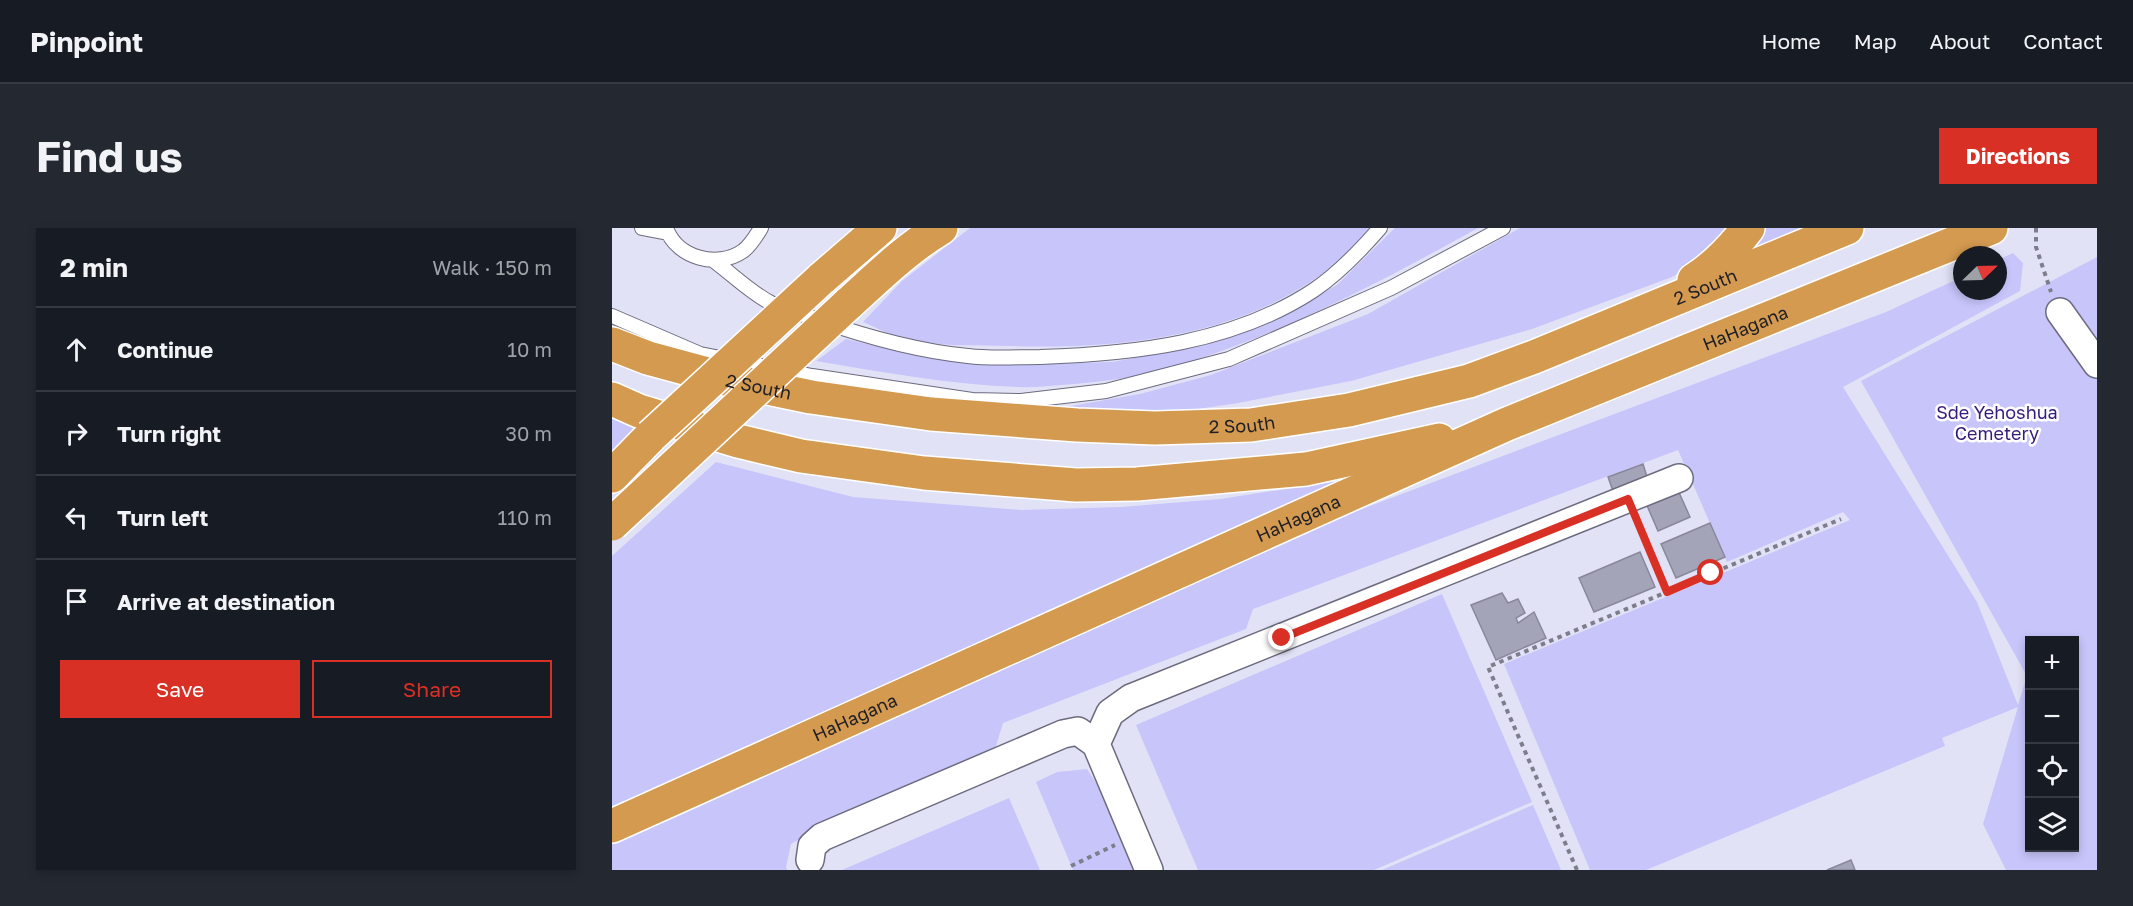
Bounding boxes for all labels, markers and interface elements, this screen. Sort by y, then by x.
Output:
text: Pinpoint [30,25,143,58]
text: Home [1761,28,1821,54]
text: Map [1854,28,1897,54]
text: About [1930,28,1990,54]
text: Contact [2023,28,2103,54]
button: Directions [1939,128,2097,184]
text: Find us [36,131,183,181]
north arrow [1953,246,2007,300]
text: 2 min [60,252,128,283]
text: Walk · 150 m [432,255,552,279]
street label: 2 South [1670,264,1740,309]
street label: HaHagana [1699,300,1791,355]
icon: ahead [60,333,93,366]
text: Continue [117,336,213,363]
text: 10 m [507,337,552,361]
street label: 2 South [723,369,794,404]
park label: Sde Yehoshua Cemetery [1936,401,2058,444]
street label: 2 South [1208,410,1277,437]
icon: right [60,417,93,450]
text: Turn right [117,420,221,447]
text: 30 m [505,421,552,445]
street label: HaHagana [1252,489,1344,546]
icon: left [60,501,93,534]
text: Turn left [117,504,208,531]
text: 110 m [498,505,552,529]
route start [1697,559,1723,585]
icon: arrive [60,585,93,618]
text: Arrive at destination [117,588,335,615]
route end [1268,624,1294,650]
map controls [2025,636,2079,852]
button: + [2025,636,2079,690]
button: Save [60,660,300,718]
button: Share [312,660,552,718]
street label: HaHagana [809,688,900,746]
button: − [2025,690,2079,744]
button: locate [2025,744,2079,798]
button: layers [2025,798,2079,852]

